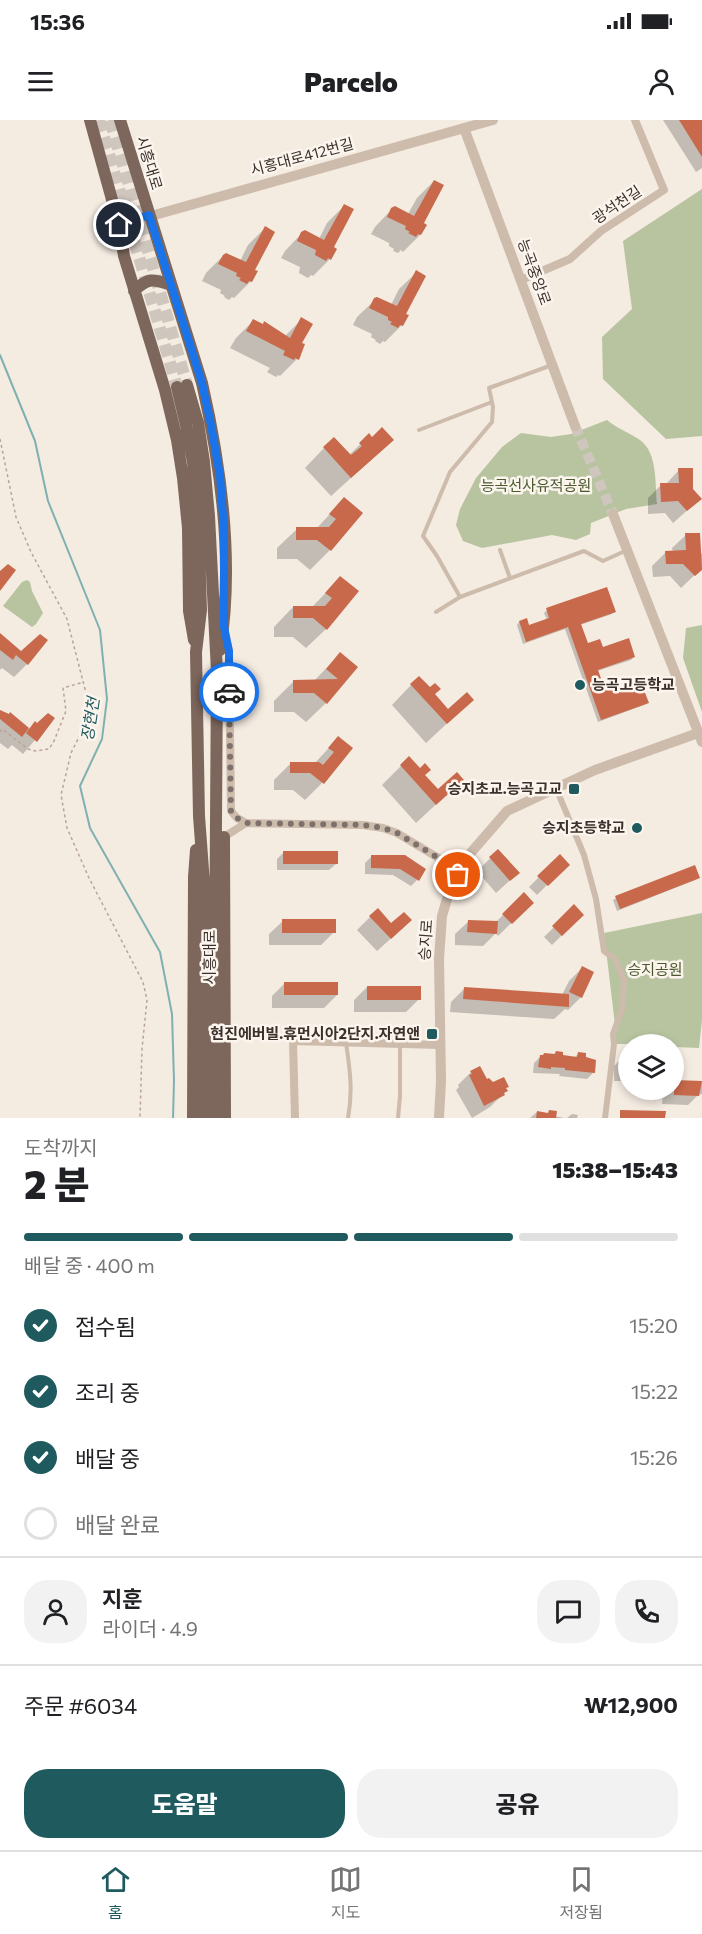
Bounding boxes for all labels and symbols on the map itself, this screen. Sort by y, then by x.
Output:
street label: 시흥대로 [133,134,167,192]
street label: 시흥대로412번길 [248,134,355,178]
street label: 광석천길 [589,181,644,227]
pin [93,199,144,250]
street label: 능곡중앙로 [515,236,555,307]
park label: 능곡선사유적공원 [481,476,591,494]
courier [199,662,259,722]
place label: 능곡고등학교 [592,675,675,693]
marker: 능곡고등학교 [573,678,587,692]
water label: 장현천 [77,693,103,742]
place label: 승지초교.능곡고교 [448,779,562,797]
marker: 승지초교.능곡고교 [567,782,581,796]
place label: 승지초등학교 [542,818,625,836]
marker: 승지초등학교 [630,821,644,835]
pin [432,849,483,900]
street label: 승지로 [415,919,435,961]
street label: 시흥대로 [200,929,218,985]
park label: 승지공원 [627,960,683,978]
place label: 현진에버빌.휴먼시아2단지.자연앤 [210,1024,420,1042]
marker: 현진에버빌.휴먼시아2단지.자연앤 [425,1027,439,1041]

